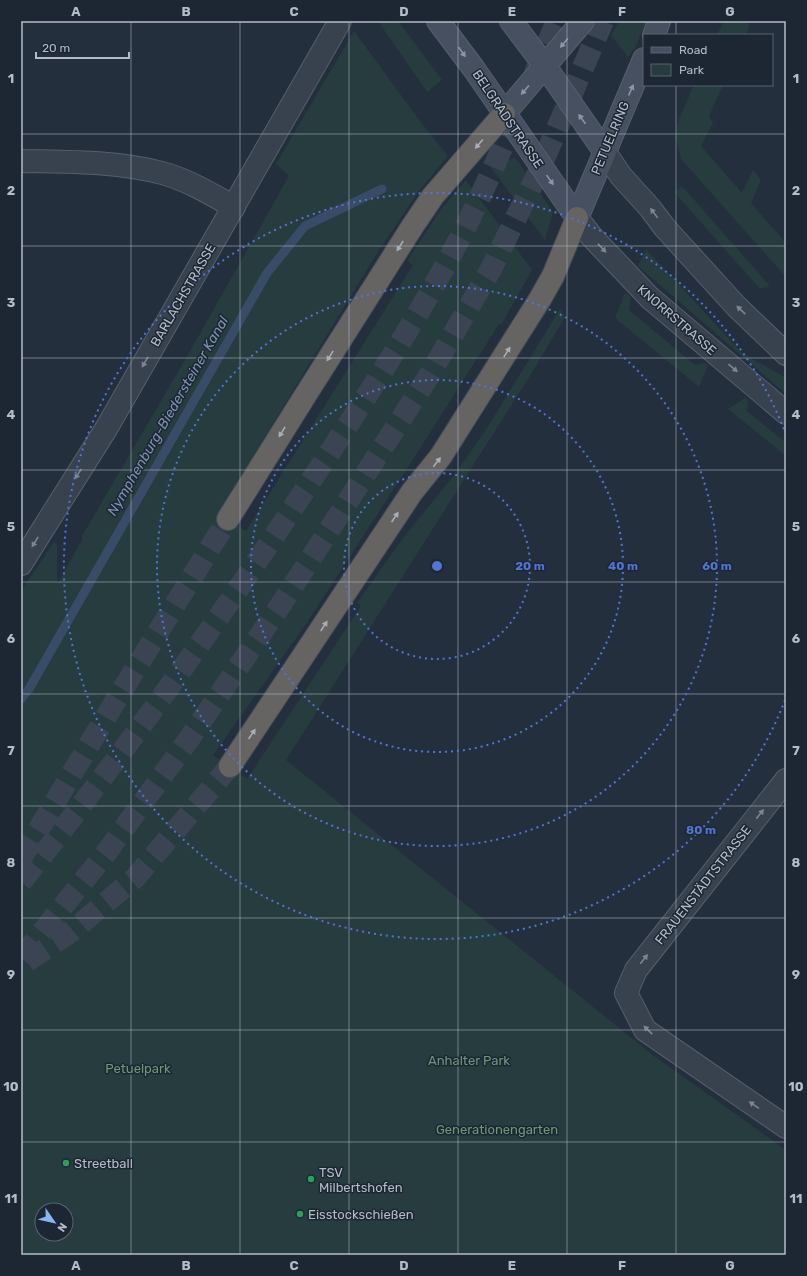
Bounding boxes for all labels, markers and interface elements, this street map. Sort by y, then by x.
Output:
text: A [71,4,81,19]
text: B [181,4,191,19]
text: C [289,4,299,19]
text: D [399,4,409,19]
text: E [508,4,516,19]
text: F [618,4,626,19]
text: G [725,4,735,19]
scale bar [36,34,129,60]
legend [643,34,773,86]
one-way arrow [560,38,569,49]
text: 20 m [42,41,70,55]
text: Road [679,43,707,57]
one-way arrow [457,47,466,58]
text: Park [679,63,705,77]
street label: BELGRADSTRASSE [470,67,547,171]
text: 1 [8,71,14,86]
text: 1 [793,71,799,86]
one-way arrow [629,83,635,95]
one-way arrow [520,85,529,95]
street label: PETUELRING [588,99,632,177]
one-way arrow [578,114,586,124]
one-way arrow [475,138,484,149]
one-way arrow [546,175,554,186]
text: 2 [7,183,15,198]
text: 2 [792,183,800,198]
one-way arrow [650,208,658,219]
one-way arrow [396,240,403,252]
street label: BARLACHSTRASSE [147,241,219,349]
one-way arrow [597,243,607,253]
street label: KNORRSTRASSE [635,282,719,358]
text: 3 [7,295,16,310]
text: 3 [792,295,801,310]
one-way arrow [736,306,745,315]
water label: Nymphenburg-Biedersteiner Kanal [104,313,232,519]
one-way arrow [503,346,510,358]
one-way arrow [326,351,334,361]
one-way arrow [141,356,148,368]
one-way arrow [728,364,739,373]
text: 4 [7,407,16,422]
text: 4 [792,407,801,422]
one-way arrow [279,426,286,438]
one-way arrow [432,456,441,467]
one-way arrow [74,469,82,479]
one-way arrow [392,512,399,523]
text: 5 [7,519,15,534]
text: 5 [792,519,800,534]
one-way arrow [31,537,39,547]
centre of rings [430,559,444,573]
text: 20 m [515,559,545,573]
text: 40 m [608,559,638,573]
text: 60 m [702,559,732,573]
one-way arrow [320,621,328,631]
text: 6 [7,631,16,646]
text: 6 [792,631,801,646]
one-way arrow [248,728,255,740]
text: 7 [7,743,15,758]
text: 7 [792,743,800,758]
one-way arrow [755,808,764,819]
street label: FRAUENSTÄDTSTRASSE [652,822,754,947]
text: 80 m [686,823,716,837]
text: 8 [7,855,16,870]
text: 8 [792,855,801,870]
one-way arrow [640,954,649,965]
text: 9 [7,967,15,982]
text: 9 [792,967,800,982]
one-way arrow [643,1025,653,1035]
park label: Anhalter Park [428,1053,510,1068]
park label: Petuelpark [105,1061,171,1076]
text: 10 [3,1079,19,1094]
text: 10 [788,1079,804,1094]
one-way arrow [748,1101,760,1108]
park label: Generationengarten [436,1122,558,1138]
place label: Streetball [74,1156,133,1171]
marker: Streetball [61,1158,71,1168]
place label: TSV Milbertshofen [319,1165,403,1195]
marker: TSV Milbertshofen [306,1174,316,1184]
text: 11 [5,1191,17,1206]
text: 11 [790,1191,802,1206]
north arrow [34,1202,74,1242]
place label: Eisstockschießen [308,1207,414,1222]
marker: Eisstockschießen [295,1209,305,1219]
text: N [54,1220,69,1234]
text: A [71,1258,81,1273]
text: B [181,1258,191,1273]
text: C [289,1258,299,1273]
text: D [399,1258,409,1273]
text: E [508,1258,516,1273]
text: F [618,1258,626,1273]
text: G [725,1258,735,1273]

